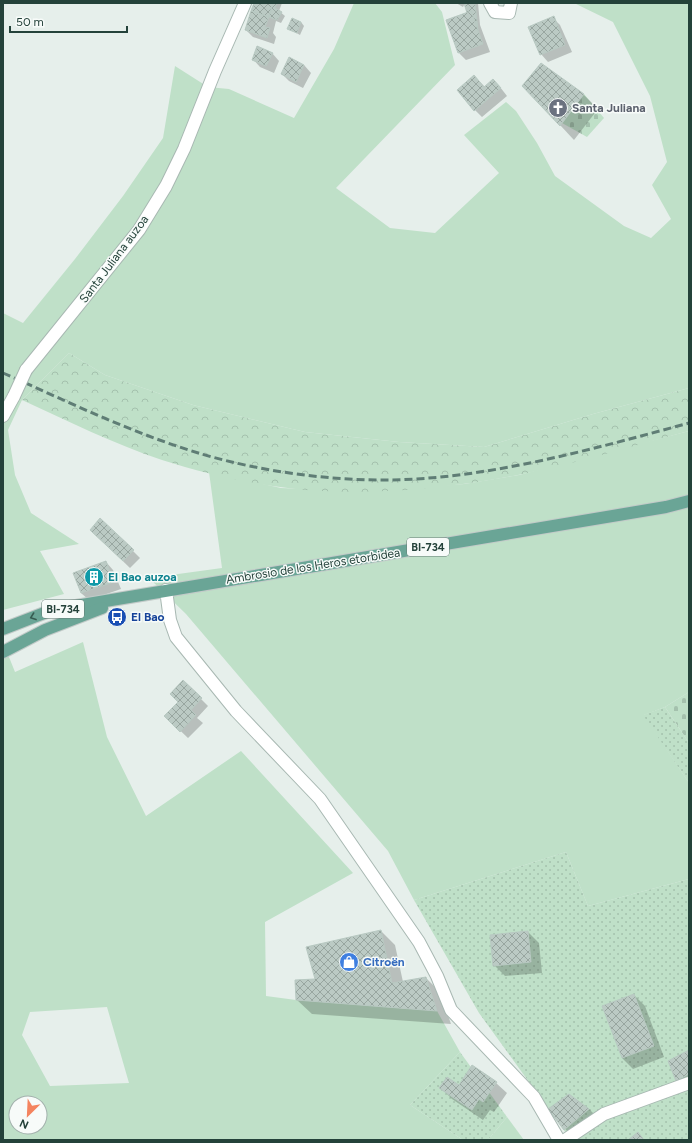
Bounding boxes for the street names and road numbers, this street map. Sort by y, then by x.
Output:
street label: Santa Juliana auzoa [77,213,151,305]
road number: BI-734 [407,538,449,556]
street label: Ambrosio de los Heros etorbidea [225,545,401,587]
road number: BI-734 [42,600,84,618]

